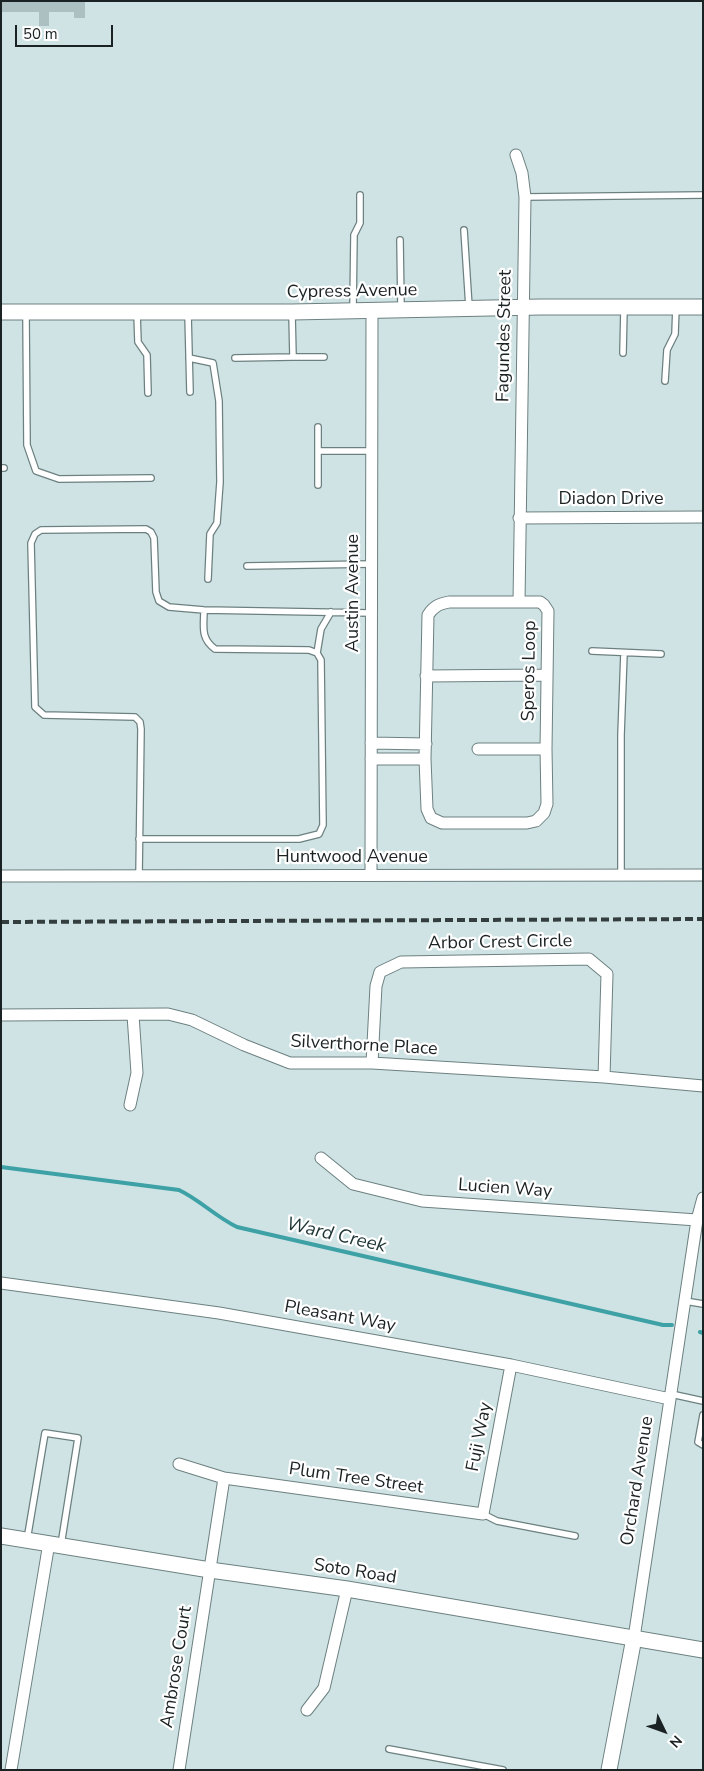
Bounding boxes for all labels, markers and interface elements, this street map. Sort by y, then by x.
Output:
scale bar [18,15,115,47]
text: 50 m [23,24,58,44]
street label: Fagundes Street [493,270,517,402]
street label: Cypress Avenue [287,280,417,304]
street label: Diadon Drive [558,489,664,511]
street label: Austin Avenue [343,534,365,652]
street label: Speros Loop [518,620,542,722]
street label: Huntwood Avenue [276,847,428,869]
street label: Arbor Crest Circle [428,931,572,955]
street label: Silverthorne Place [290,1031,438,1061]
street label: Lucien Way [457,1175,553,1203]
water label: Ward Creek [284,1213,388,1259]
street label: Pleasant Way [283,1297,397,1337]
street label: Fuji Way [463,1400,497,1474]
street label: Orchard Avenue [617,1415,659,1547]
street label: Plum Tree Street [287,1459,425,1499]
street label: Soto Road [312,1555,398,1589]
street label: Ambrose Court [157,1605,197,1729]
north arrow [639,1706,689,1756]
text: N [665,1731,686,1752]

